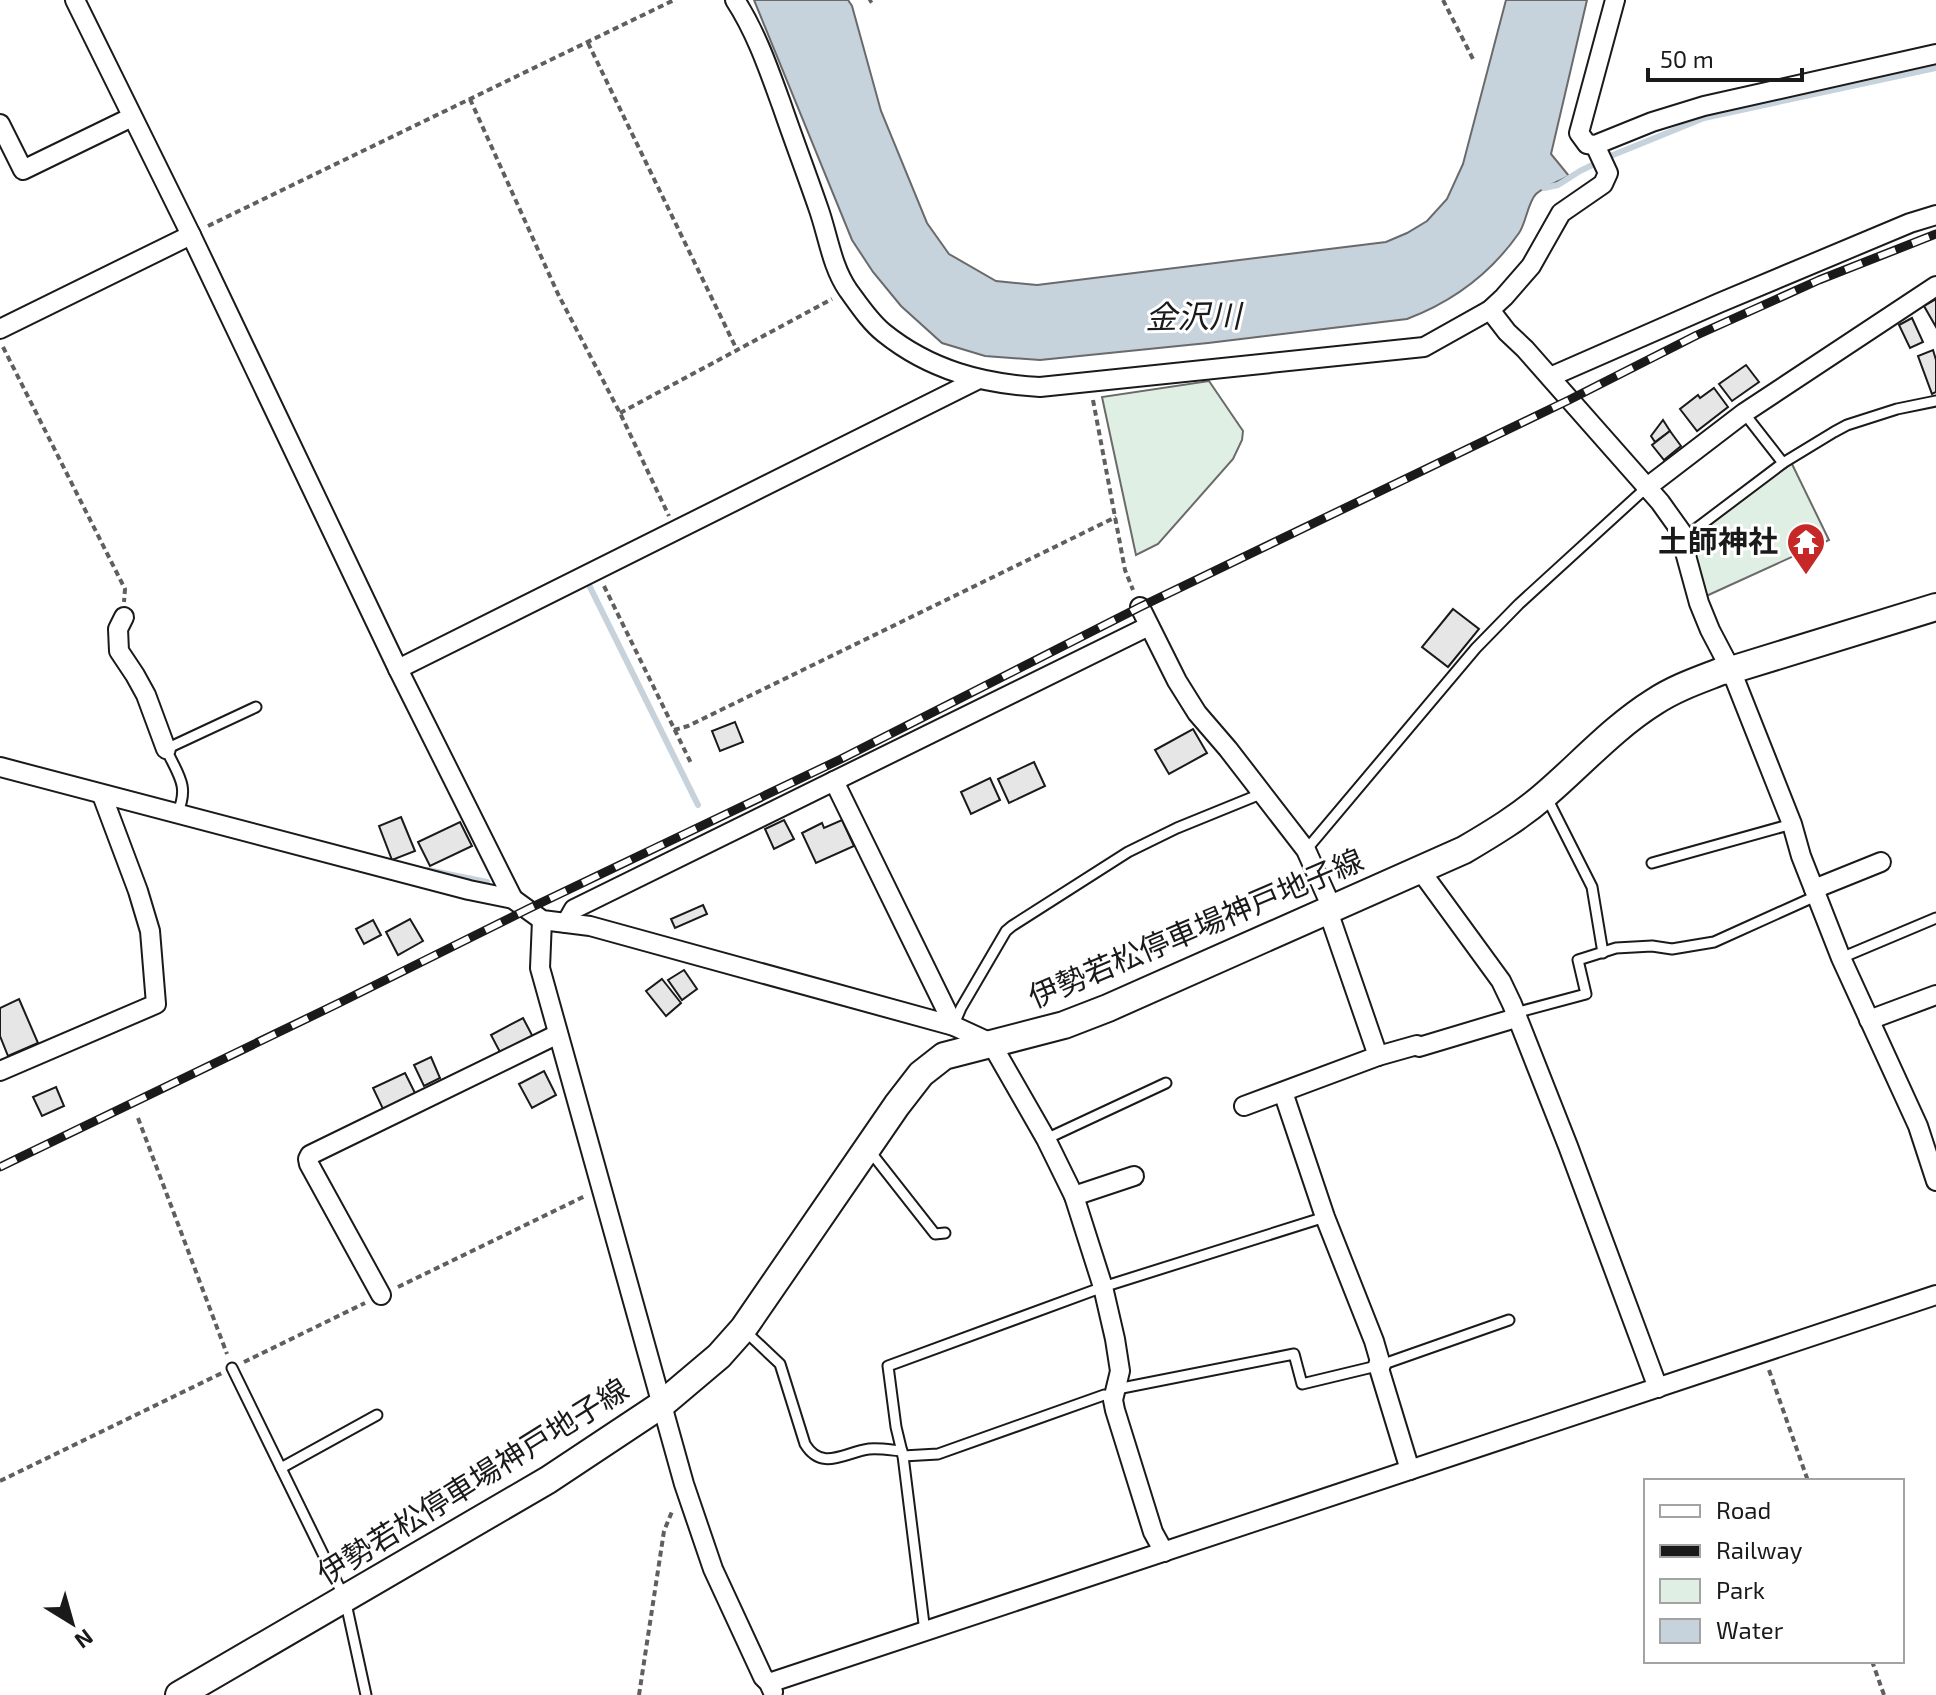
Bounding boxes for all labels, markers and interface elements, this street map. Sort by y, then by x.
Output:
scale bar [1648,32,1802,82]
text: 50 m [1660,44,1714,73]
water label: 金沢川 [1145,295,1244,335]
temple icon: 土師神社 [1785,521,1827,576]
place label: 土師神社 [1658,522,1778,558]
street label: 伊勢若松停車場神戸地子線 [1022,840,1368,1014]
street label: 伊勢若松停車場神戸地子線 [310,1370,634,1591]
legend [1644,1479,1904,1663]
text: Road [1716,1495,1771,1524]
text: Railway [1716,1535,1803,1564]
text: Park [1716,1575,1765,1604]
north arrow [32,1583,112,1663]
text: Water [1716,1615,1784,1644]
text: N [70,1625,99,1655]

